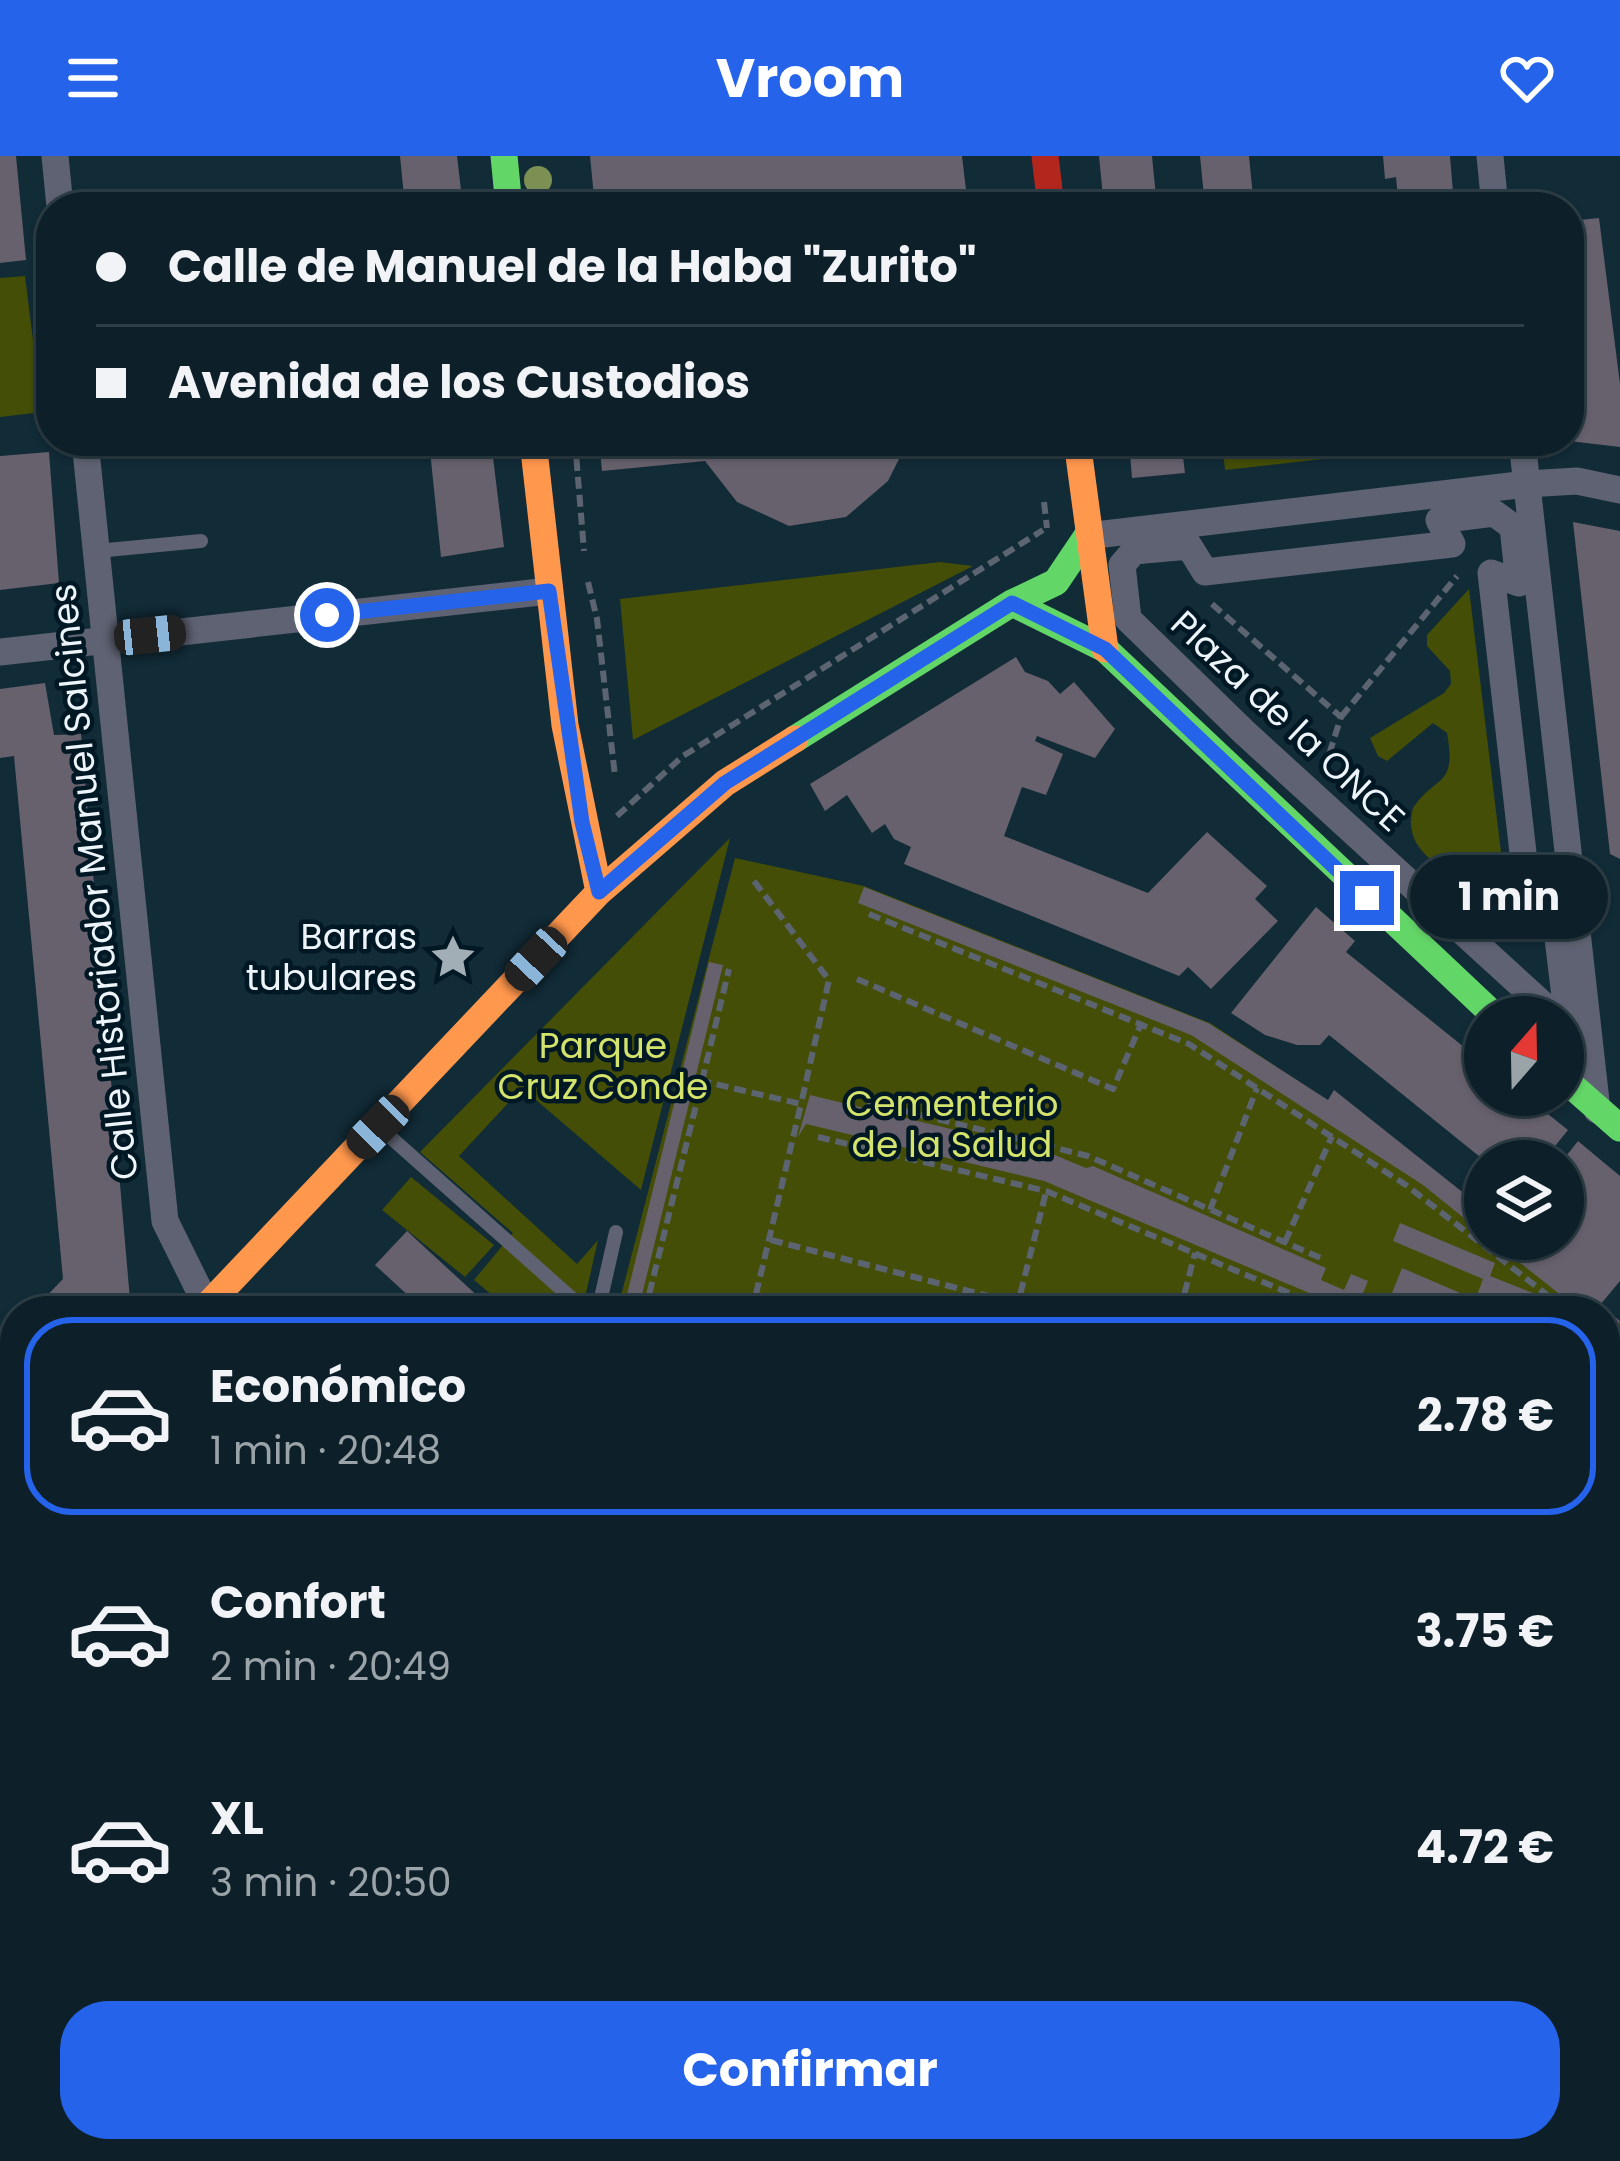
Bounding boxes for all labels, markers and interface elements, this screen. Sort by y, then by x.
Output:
text: Vroom [716,40,904,116]
icon: menu [60,45,126,111]
icon: heart [1494,45,1560,111]
text: Calle de Manuel de la Haba "Zurito" [168,235,976,298]
text: Avenida de los Custodios [168,351,750,414]
street label: Calle Historiador Manuel Salcines [37,582,151,1182]
route start [300,588,354,642]
street label: Plaza de la ONCE [1160,599,1416,843]
car [112,613,188,657]
callout: 1 min [1409,856,1607,940]
text: 1 min [1458,869,1560,924]
route end [1340,871,1394,925]
place label: Barras tubulares [246,911,417,1003]
car [498,920,574,998]
place icon: Barras tubulares [428,932,478,982]
north arrow [1464,996,1584,1116]
map controls [1464,996,1584,1260]
park label: Parque Cruz Conde [498,1020,708,1112]
park label: Cementerio de la Salud [845,1078,1059,1170]
car [340,1089,416,1165]
button: layers [1464,1140,1584,1260]
text: Económico [210,1355,466,1418]
icon: car [66,1362,174,1470]
text: 2.78 € [1417,1384,1554,1447]
text: 1 min · 20:48 [210,1423,441,1478]
text: Confort [210,1571,386,1634]
icon: car [66,1578,174,1686]
text: 3.75 € [1415,1600,1554,1663]
text: 2 min · 20:49 [210,1639,451,1694]
text: XL [210,1787,264,1850]
icon: car [66,1794,174,1902]
text: 4.72 € [1416,1816,1554,1879]
text: 3 min · 20:50 [210,1855,451,1910]
button: Confirmar [60,2001,1560,2139]

